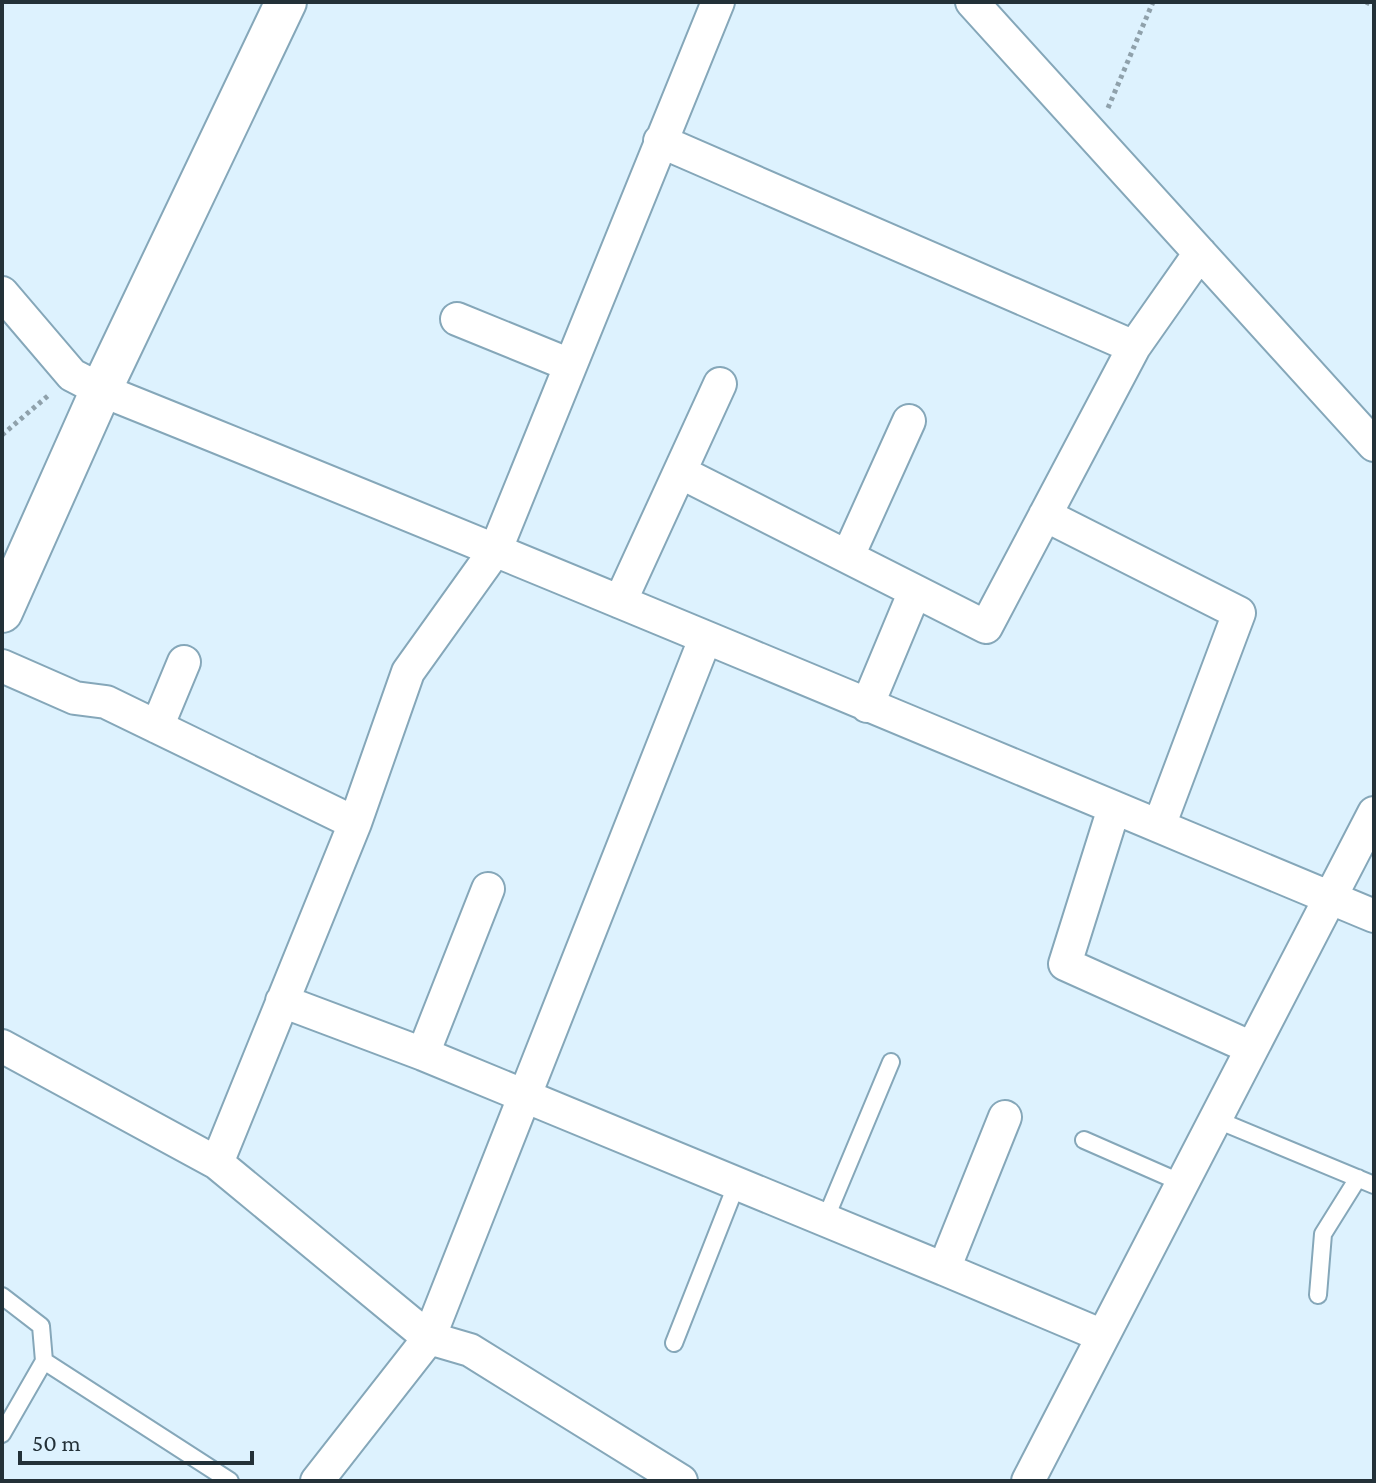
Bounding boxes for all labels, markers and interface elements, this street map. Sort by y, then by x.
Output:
scale bar [20,1415,252,1465]
text: 50 m [32,1429,81,1456]

